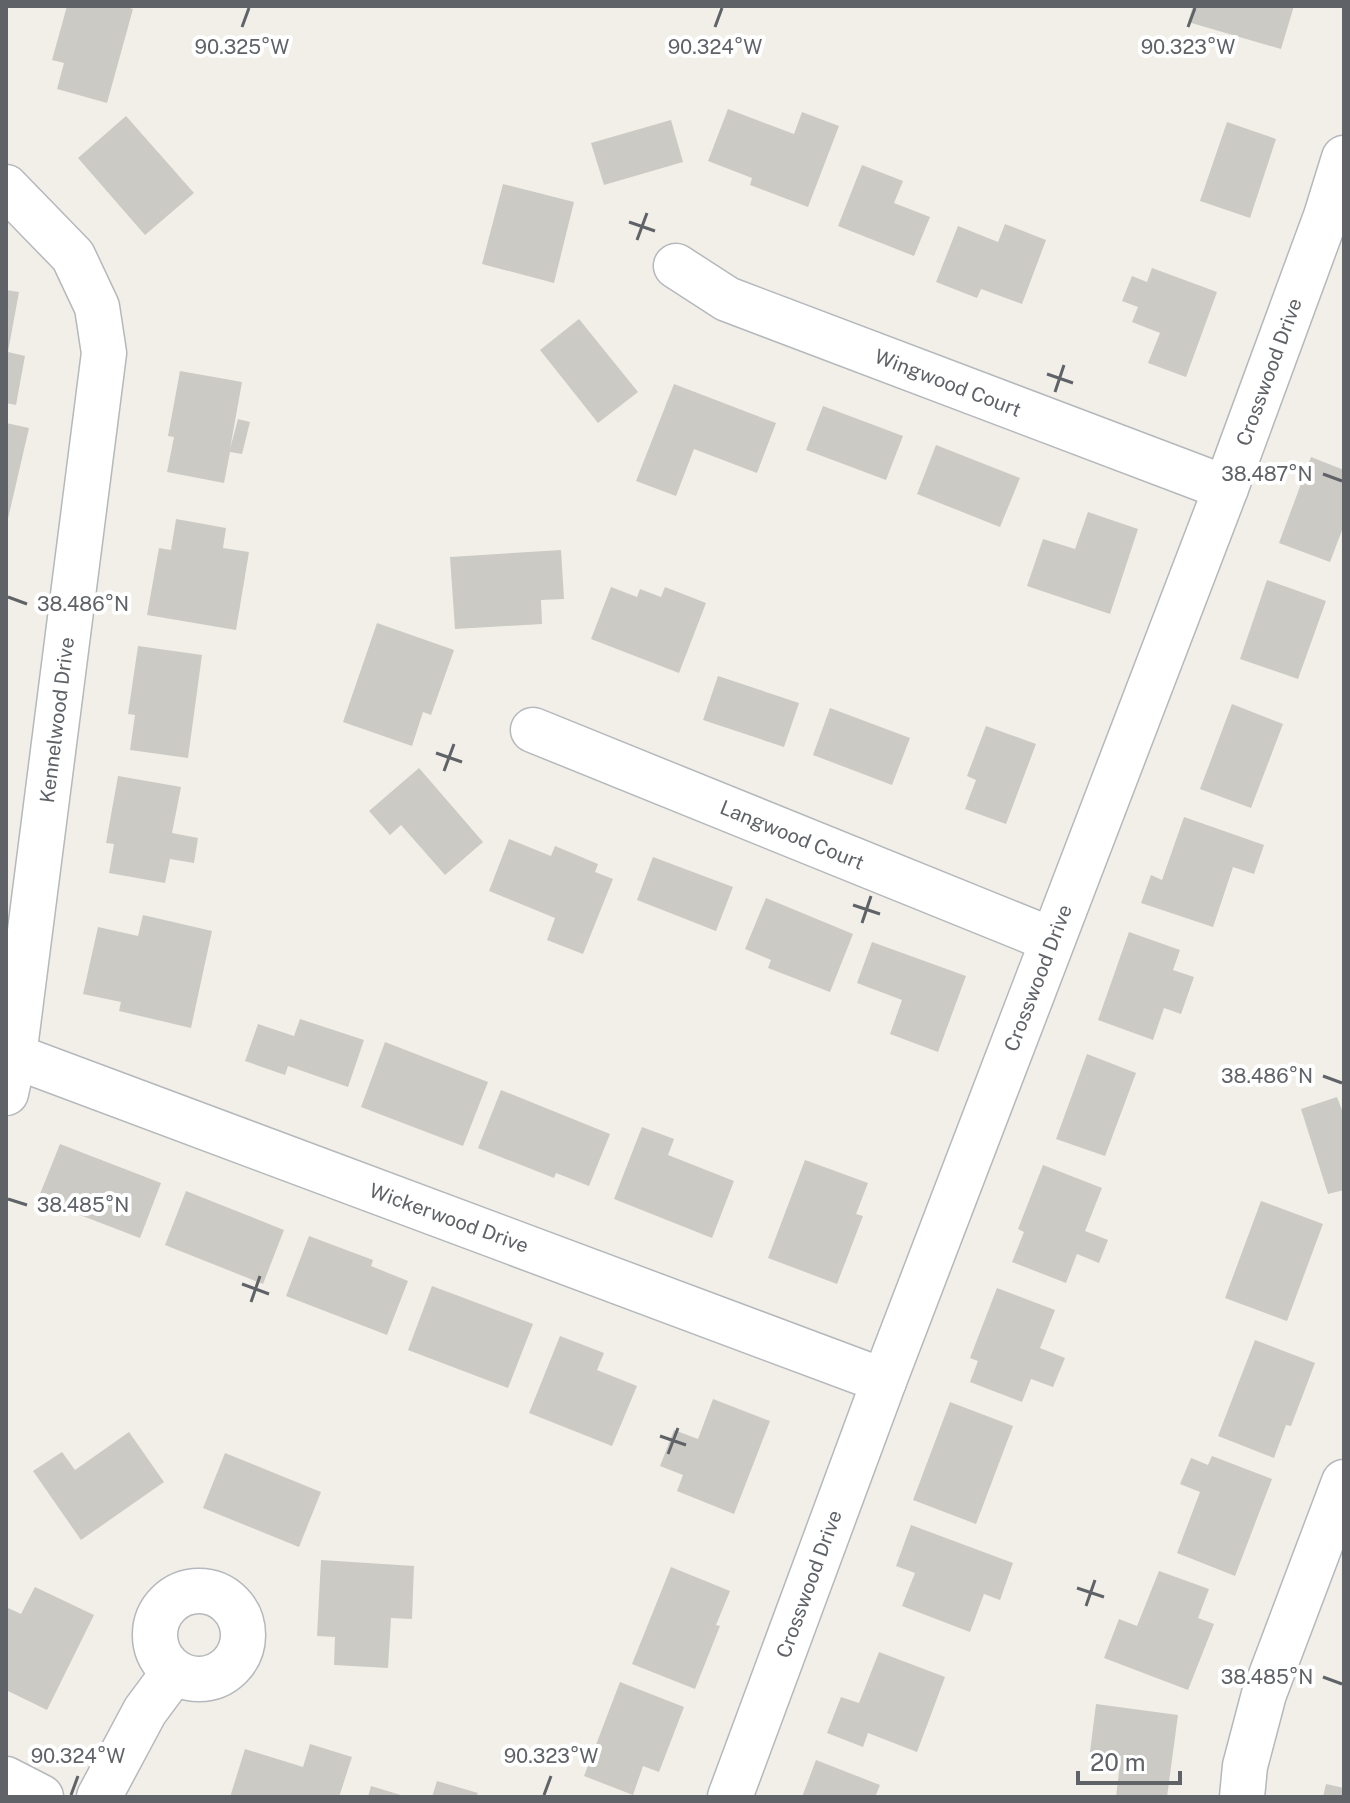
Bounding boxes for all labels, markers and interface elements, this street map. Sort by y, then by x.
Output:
text: 90.325°W [195,35,289,59]
text: 90.324°W [668,35,762,59]
text: 90.323°W [1141,35,1235,59]
street label: Crosswood Drive [1231,295,1307,449]
street label: Wingwood Court [871,344,1025,422]
text: 38.487°N [1221,462,1313,486]
text: 38.486°N [37,592,129,616]
street label: Kennelwood Drive [35,636,79,804]
street label: Langwood Court [717,795,867,875]
street label: Crosswood Drive [999,901,1077,1055]
text: 38.486°N [1221,1064,1313,1088]
street label: Wickerwood Drive [366,1178,532,1258]
text: 38.485°N [37,1193,129,1217]
street label: Crosswood Drive [771,1507,847,1661]
text: 38.485°N [1221,1665,1313,1689]
scale bar [1078,1735,1180,1785]
text: 90.324°W [31,1744,125,1768]
text: 90.323°W [504,1744,598,1768]
text: 20 m [1090,1748,1146,1776]

